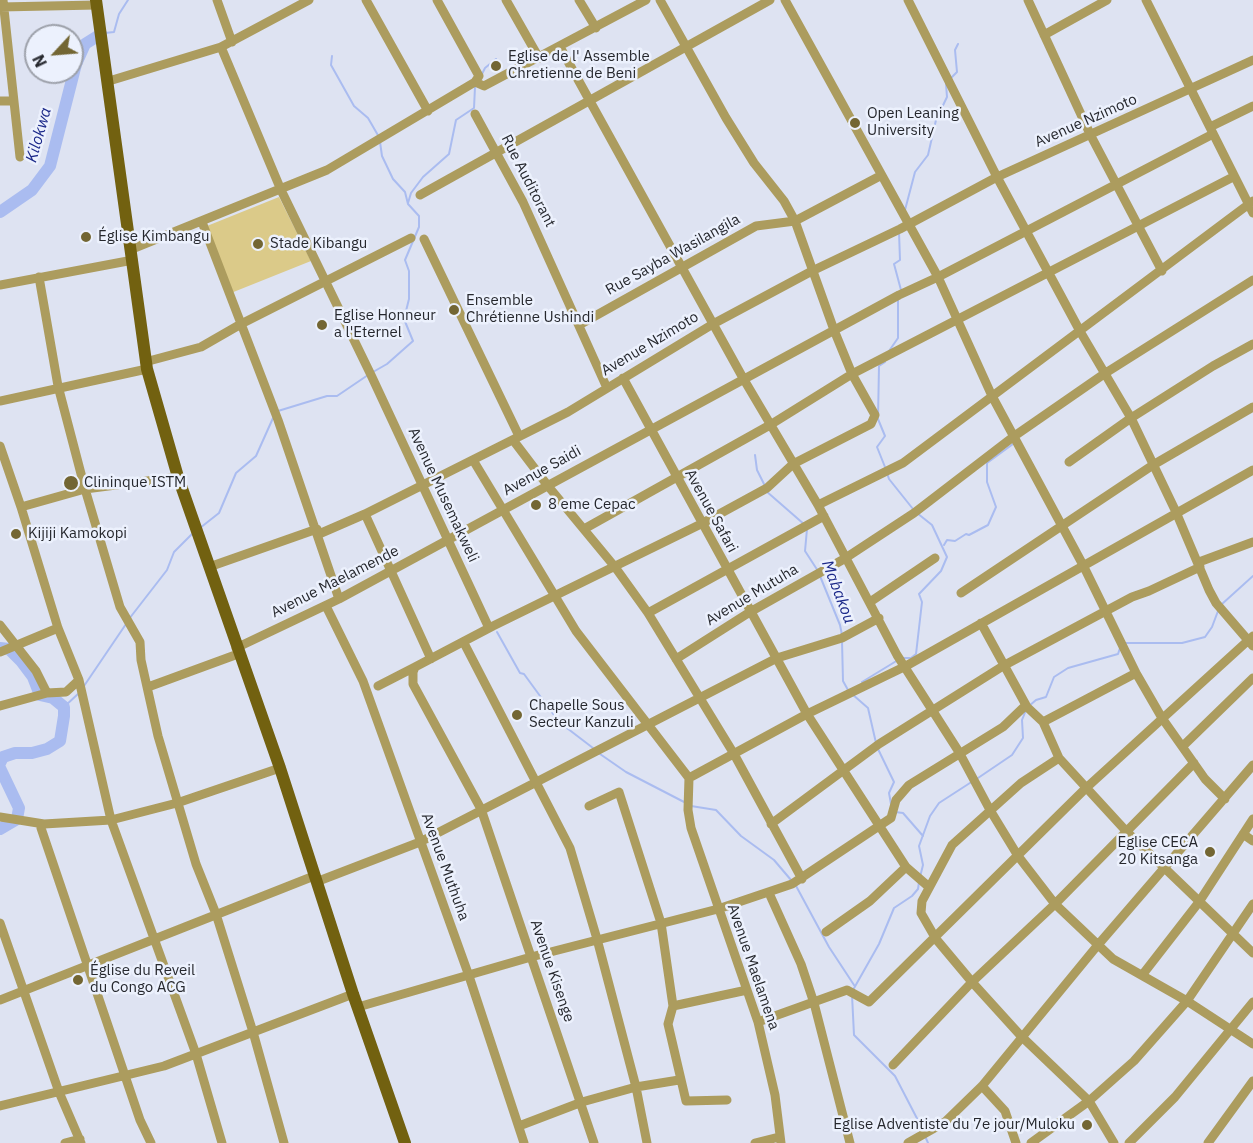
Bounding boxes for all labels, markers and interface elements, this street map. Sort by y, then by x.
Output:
north arrow [24,24,84,84]
place label: Eglise de l' Assemble Chretienne de Beni [508,48,650,83]
text: N [28,51,51,71]
marker: Eglise de l' Assemble Chretienne de Beni [489,59,503,73]
street label: Avenue Nzimoto [1032,90,1140,152]
water label: Kilokwa [22,105,56,165]
place label: Open Leaning University [867,105,959,140]
marker: Open Leaning University [848,116,862,130]
street label: Rue Auditorant [497,132,559,230]
street label: Rue Sayba Wasilangila [603,211,743,299]
place label: Église Kimbangu [98,228,209,246]
marker: Église Kimbangu [79,230,93,244]
place label: Stade Kibangu [270,235,367,253]
marker: Stade Kibangu [251,237,265,251]
place label: Ensemble Chrétienne Ushindi [466,292,594,327]
marker: Ensemble Chrétienne Ushindi [447,303,461,317]
place label: Eglise Honneur a l'Eternel [334,307,436,342]
street label: Avenue Nzimoto [598,308,702,380]
marker: Eglise Honneur a l'Eternel [315,318,329,332]
street label: Avenue Musemakweli [404,425,482,565]
street label: Avenue Saidi [500,442,584,500]
street label: Avenue Safari [681,466,741,556]
marker: Clininque ISTM [62,474,80,492]
place label: Clininque ISTM [84,474,186,492]
place label: 8 eme Cepac [548,496,635,514]
marker: 8 eme Cepac [529,498,543,512]
place label: Kijiji Kamokopi [28,525,127,543]
marker: Kijiji Kamokopi [9,527,23,541]
street label: Avenue Maelamende [268,542,402,622]
water label: Mabakou [817,558,859,626]
street label: Avenue Mutuha [703,560,801,630]
place label: Chapelle Sous Secteur Kanzuli [529,697,634,732]
marker: Chapelle Sous Secteur Kanzuli [510,708,524,722]
street label: Avenue Muthuha [417,811,473,923]
place label: Eglise CECA 20 Kitsanga [1118,834,1198,869]
marker: Eglise CECA 20 Kitsanga [1203,845,1217,859]
street label: Avenue Maelamena [723,902,783,1032]
street label: Avenue Kisenge [526,917,578,1025]
place label: Église du Reveil du Congo ACG [90,962,195,997]
marker: Église du Reveil du Congo ACG [71,973,85,987]
place label: Eglise Adventiste du 7e jour/Muloku [833,1116,1075,1134]
marker: Eglise Adventiste du 7e jour/Muloku [1080,1118,1094,1132]

